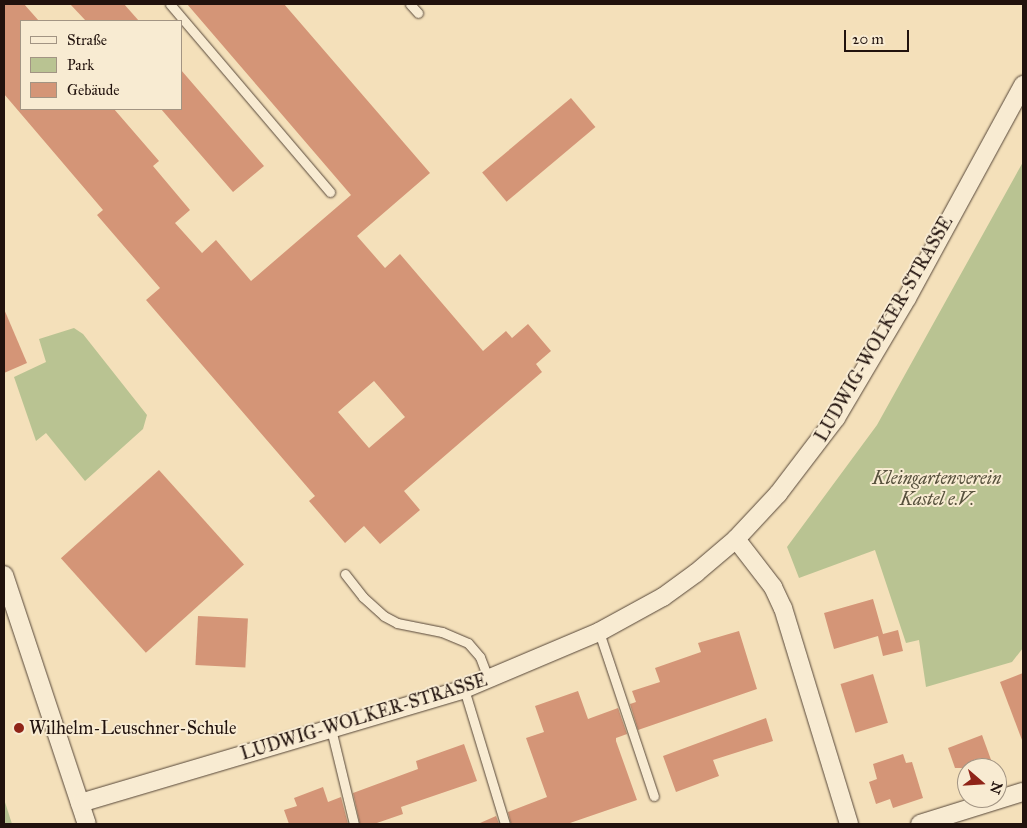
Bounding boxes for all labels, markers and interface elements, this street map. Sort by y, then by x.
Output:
legend [20,20,182,110]
scale bar [847,20,912,52]
text: 20 m [852,30,884,48]
text: Straße [67,31,107,49]
text: Park [67,56,94,74]
text: Gebäude [67,81,120,99]
street label: LUDWIG-WOLKER-STRASSE [810,212,958,446]
park label: Kleingartenverein Kastel e.V. [873,468,1001,510]
street label: LUDWIG-WOLKER-STRASSE [238,669,490,765]
place label: Wilhelm-Leuschner-Schule [29,717,236,739]
marker: Wilhelm-Leuschner-Schule [13,722,25,734]
north arrow [957,758,1007,808]
text: N [986,779,1006,796]

